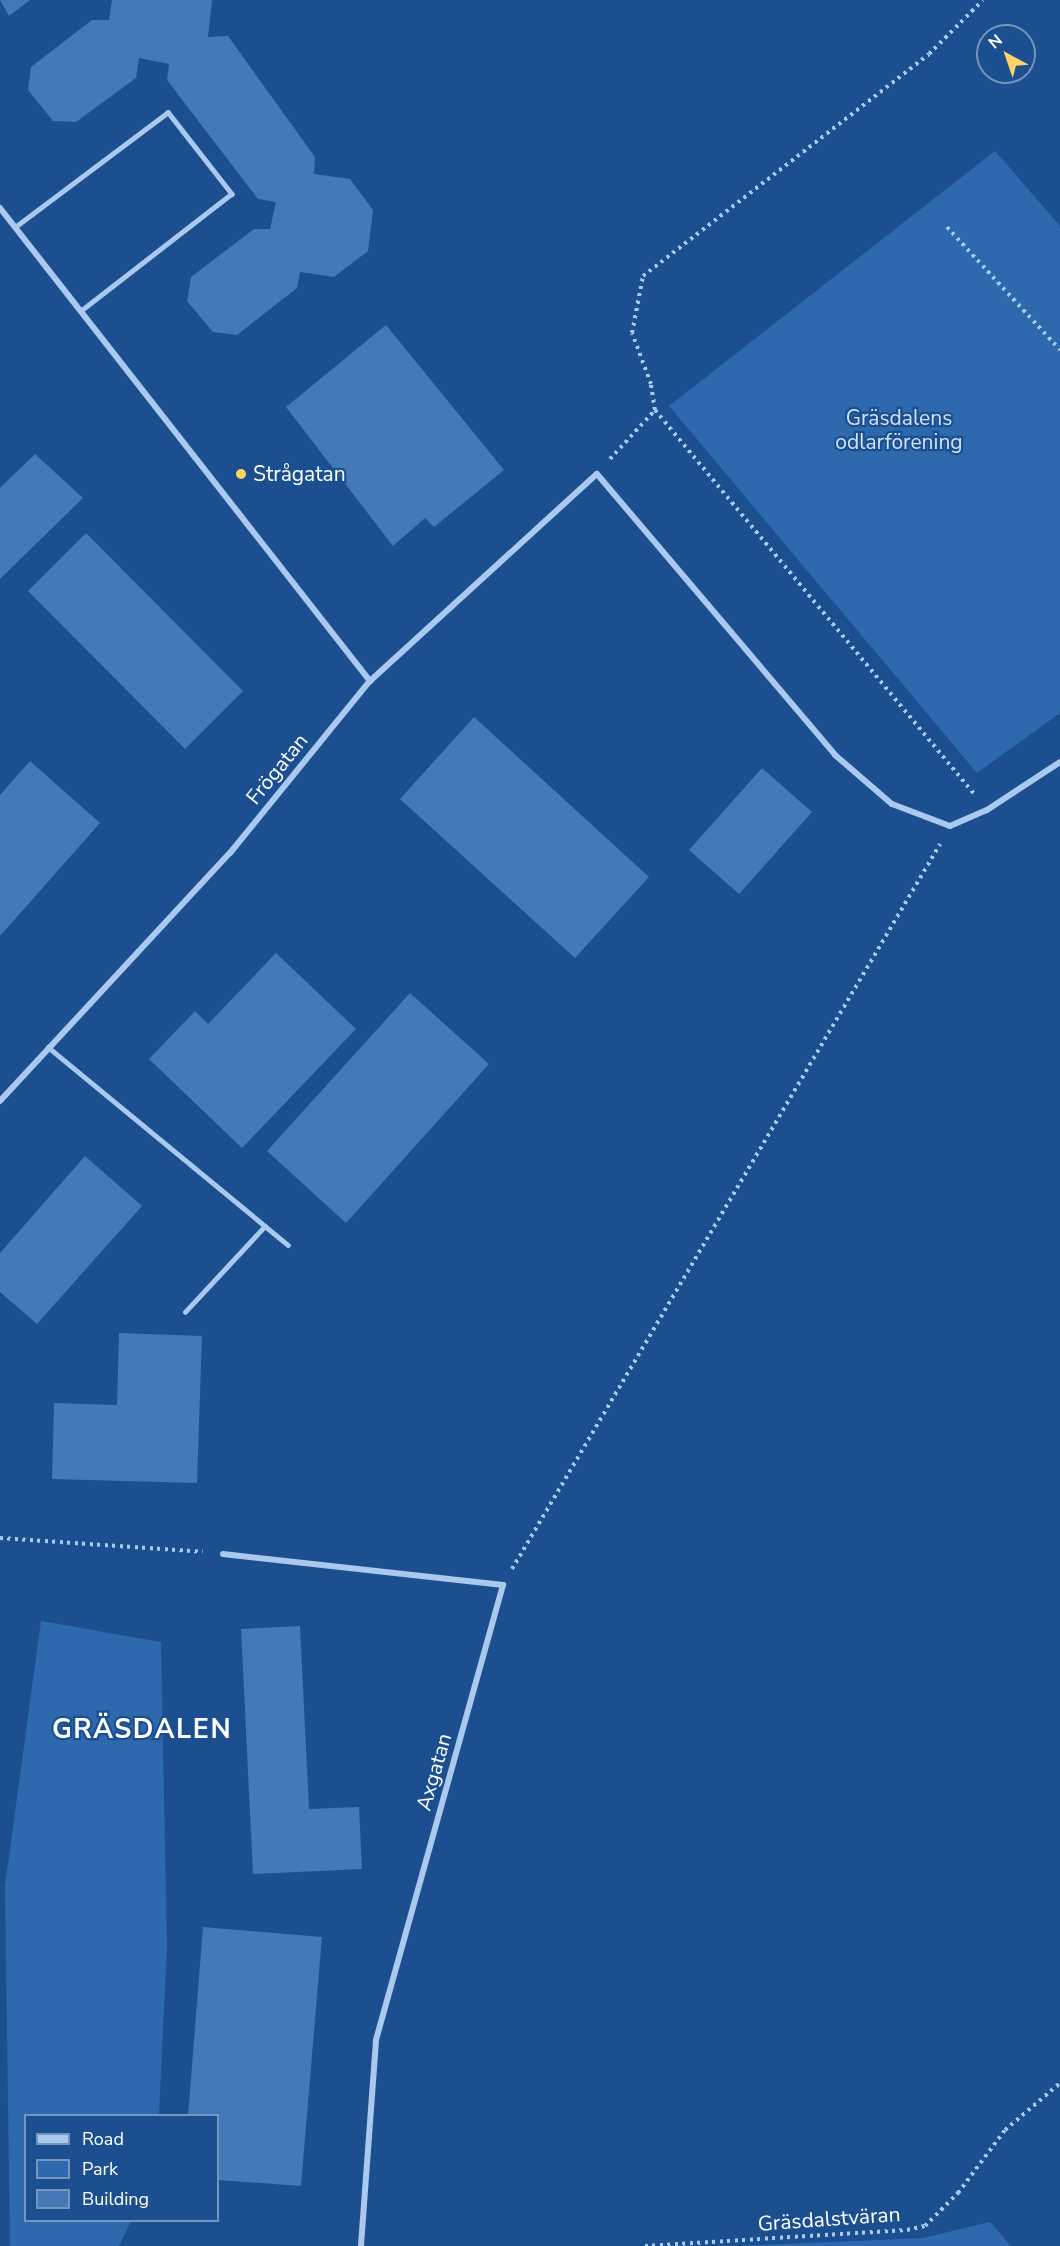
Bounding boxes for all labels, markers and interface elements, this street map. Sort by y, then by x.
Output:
north arrow [976,24,1036,84]
text: N [984,29,1007,54]
park label: Gräsdalens odlarförening [835,405,963,455]
place label: Strågatan [253,461,346,487]
marker: Strågatan [234,467,248,481]
street label: Frögatan [241,728,313,810]
district label: GRÄSDALEN [52,1714,232,1746]
street label: Axgatan [411,1730,457,1814]
legend [24,2114,219,2222]
text: Road [82,2127,124,2151]
text: Park [82,2157,118,2181]
text: Building [82,2187,149,2211]
street label: Gräsdalstväran [757,2201,901,2237]

